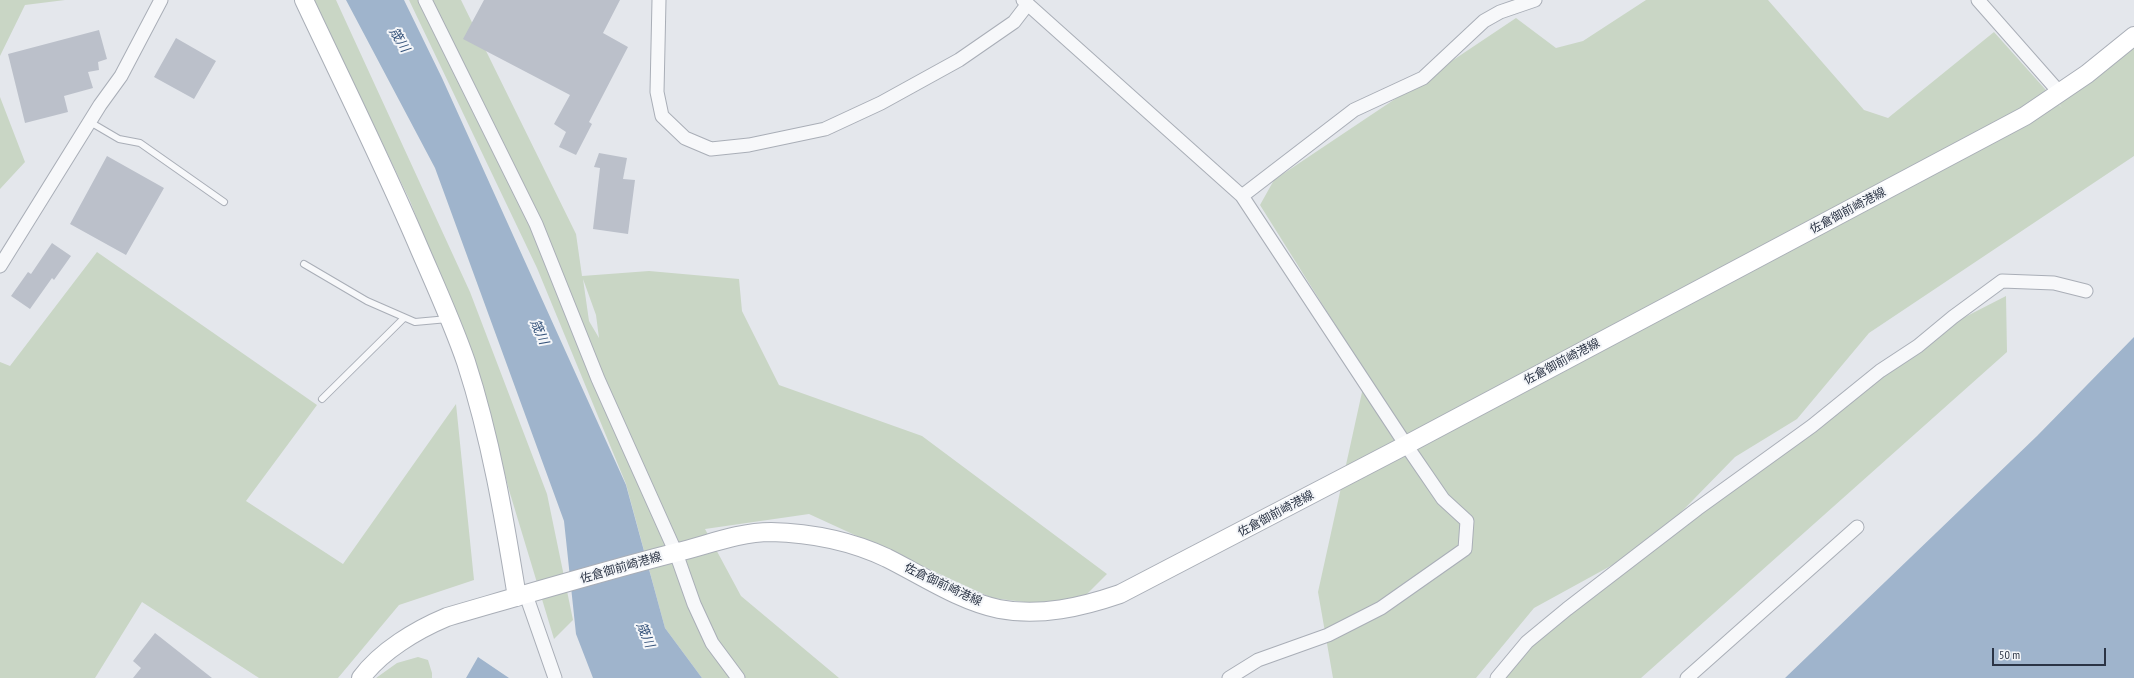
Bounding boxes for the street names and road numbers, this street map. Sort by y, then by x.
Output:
street label: 佐倉御前崎港線 [1808,185,1888,237]
street label: 佐倉御前崎港線 [1522,336,1602,388]
street label: 佐倉御前崎港線 [1236,488,1316,540]
street label: 佐倉御前崎港線 [579,550,663,586]
street label: 佐倉御前崎港線 [902,561,984,609]

